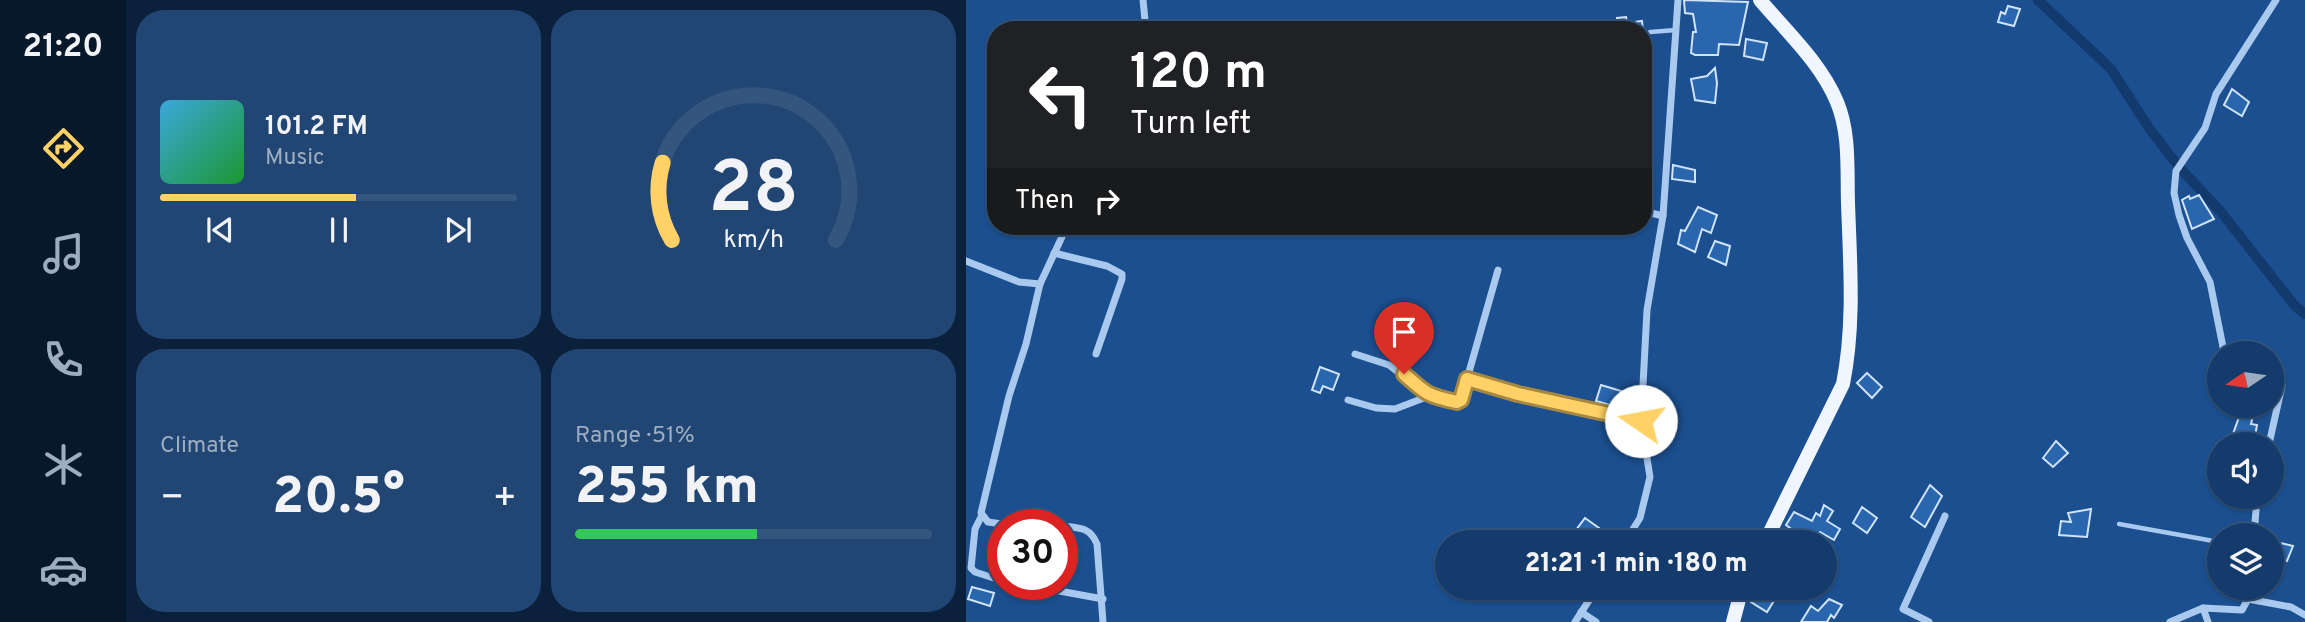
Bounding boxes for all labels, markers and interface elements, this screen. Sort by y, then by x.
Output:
text: 21:20 [23,28,103,68]
text: 120 m [1130,44,1267,106]
icon: left [1015,49,1106,140]
text: Turn left [1130,105,1251,145]
text: 101.2 FM [265,111,368,144]
icon: directions [39,124,88,173]
text: Music [265,144,325,173]
text: 28 [708,147,799,239]
icon: right [1088,182,1126,220]
text: Then [1015,185,1074,218]
icon: previous [201,211,239,249]
icon: pause [320,211,358,249]
icon: next [439,211,477,249]
text: km/h [723,225,784,257]
icon: music [39,229,88,278]
pin [1374,302,1434,374]
icon: arrive [1385,313,1423,351]
icon: phone [39,335,88,384]
north arrow [2207,341,2284,418]
map controls [2207,341,2284,600]
position arrow [1604,384,1678,458]
text: Range · 51% [575,422,695,451]
text: Climate [160,432,239,461]
button: sound [2207,432,2284,509]
icon: climate [39,440,88,489]
text: 255 km [575,456,759,522]
text: 20.5° [272,466,405,532]
text: − [160,475,185,524]
text: + [492,475,517,524]
speed limit sign: 30 [987,509,1078,600]
button: layers [2207,523,2284,600]
icon: car [39,545,88,594]
text: 21:21 · 1 min · 180 m [1524,548,1748,581]

